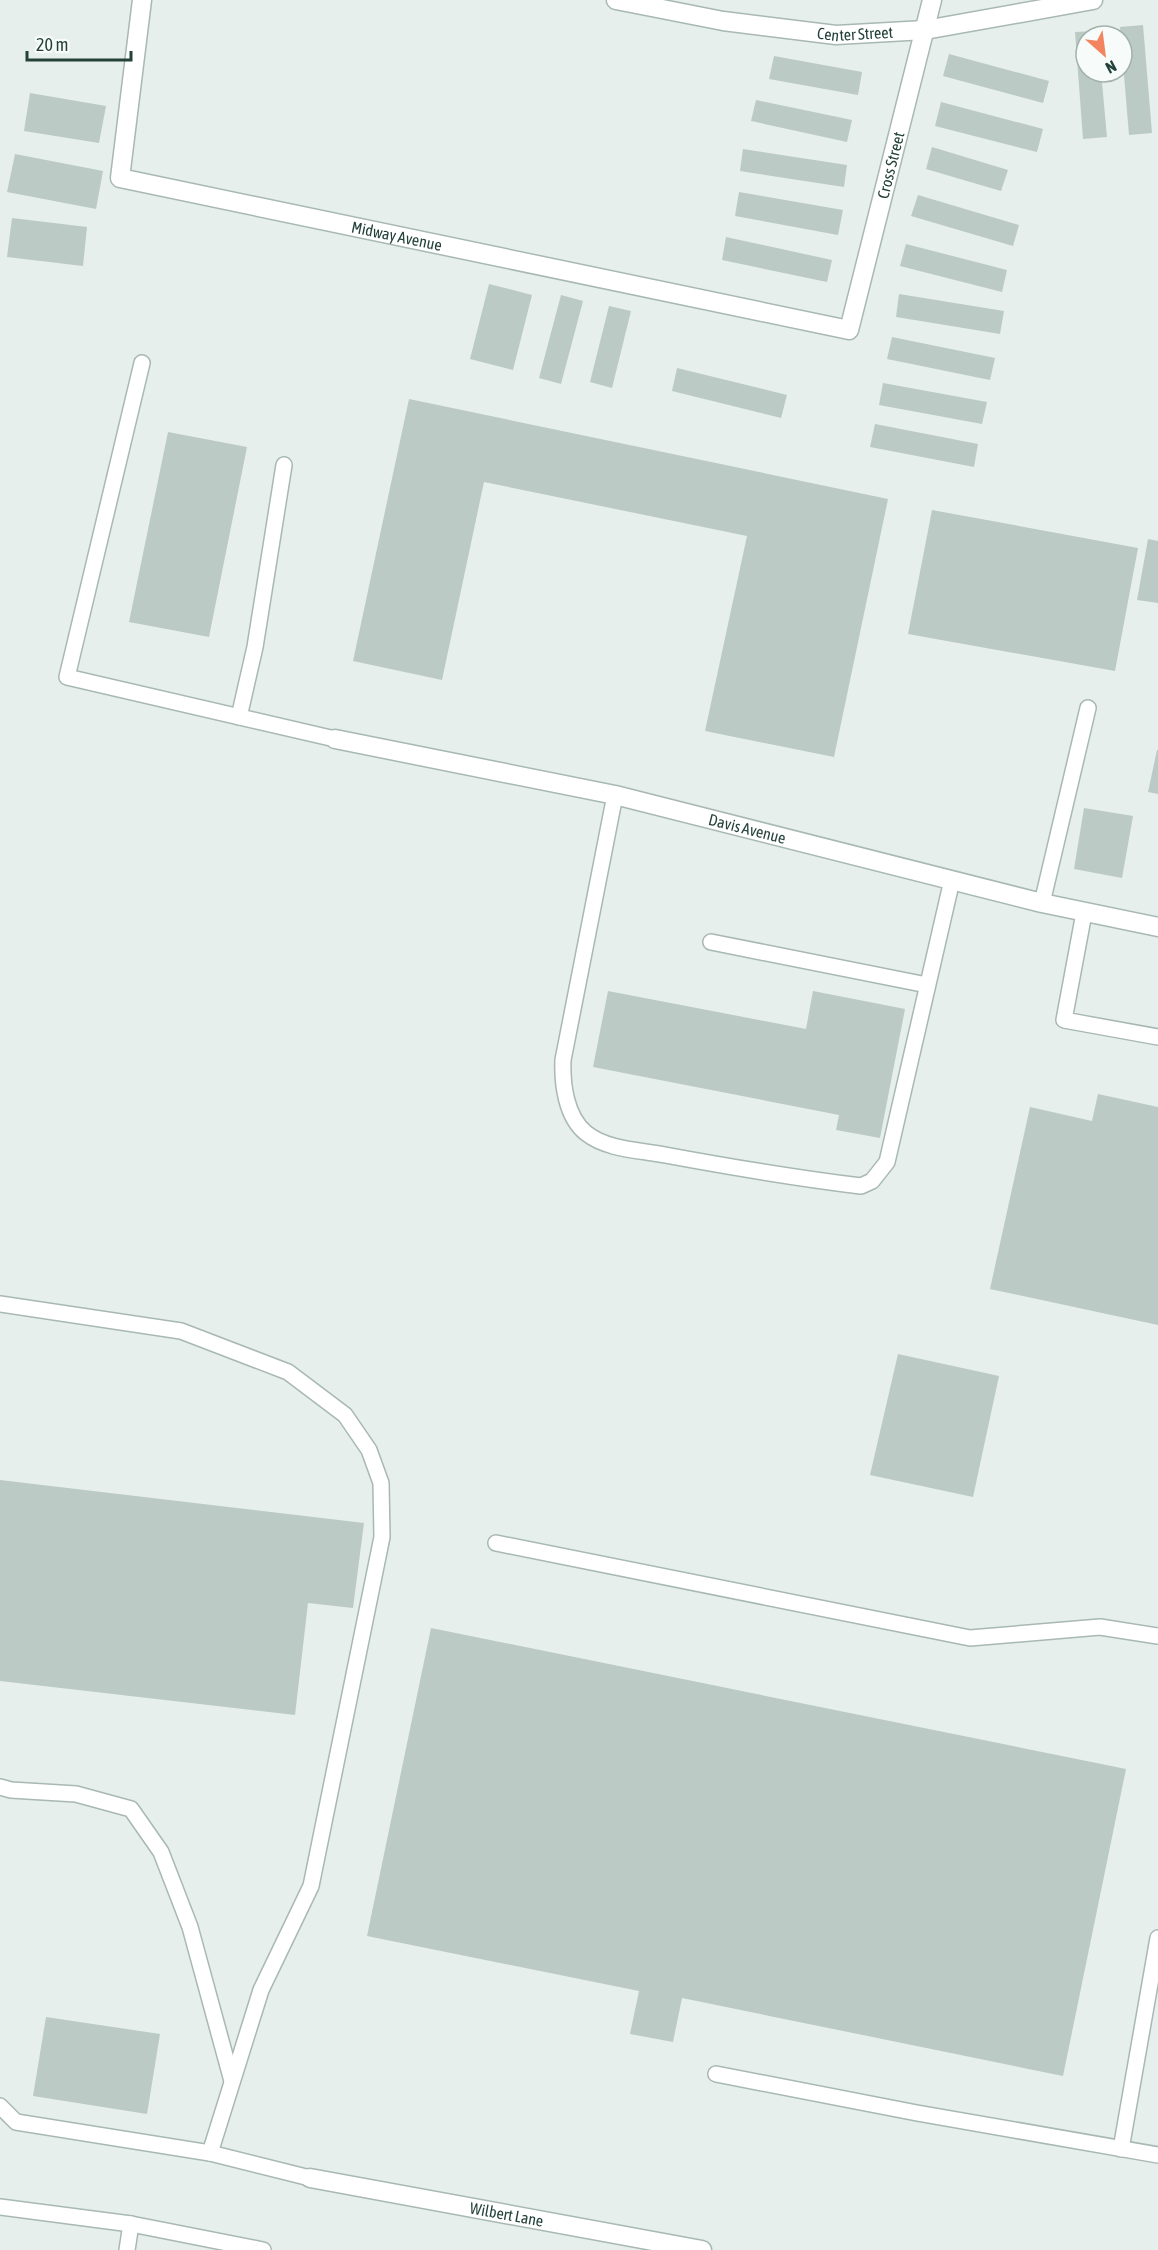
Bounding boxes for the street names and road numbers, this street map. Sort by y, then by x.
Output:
street label: Center Street [816,23,894,44]
street label: Cross Street [873,130,908,200]
street label: Midway Avenue [350,217,444,254]
street label: Davis Avenue [707,810,788,847]
street label: Wilbert Lane [468,2199,545,2230]

